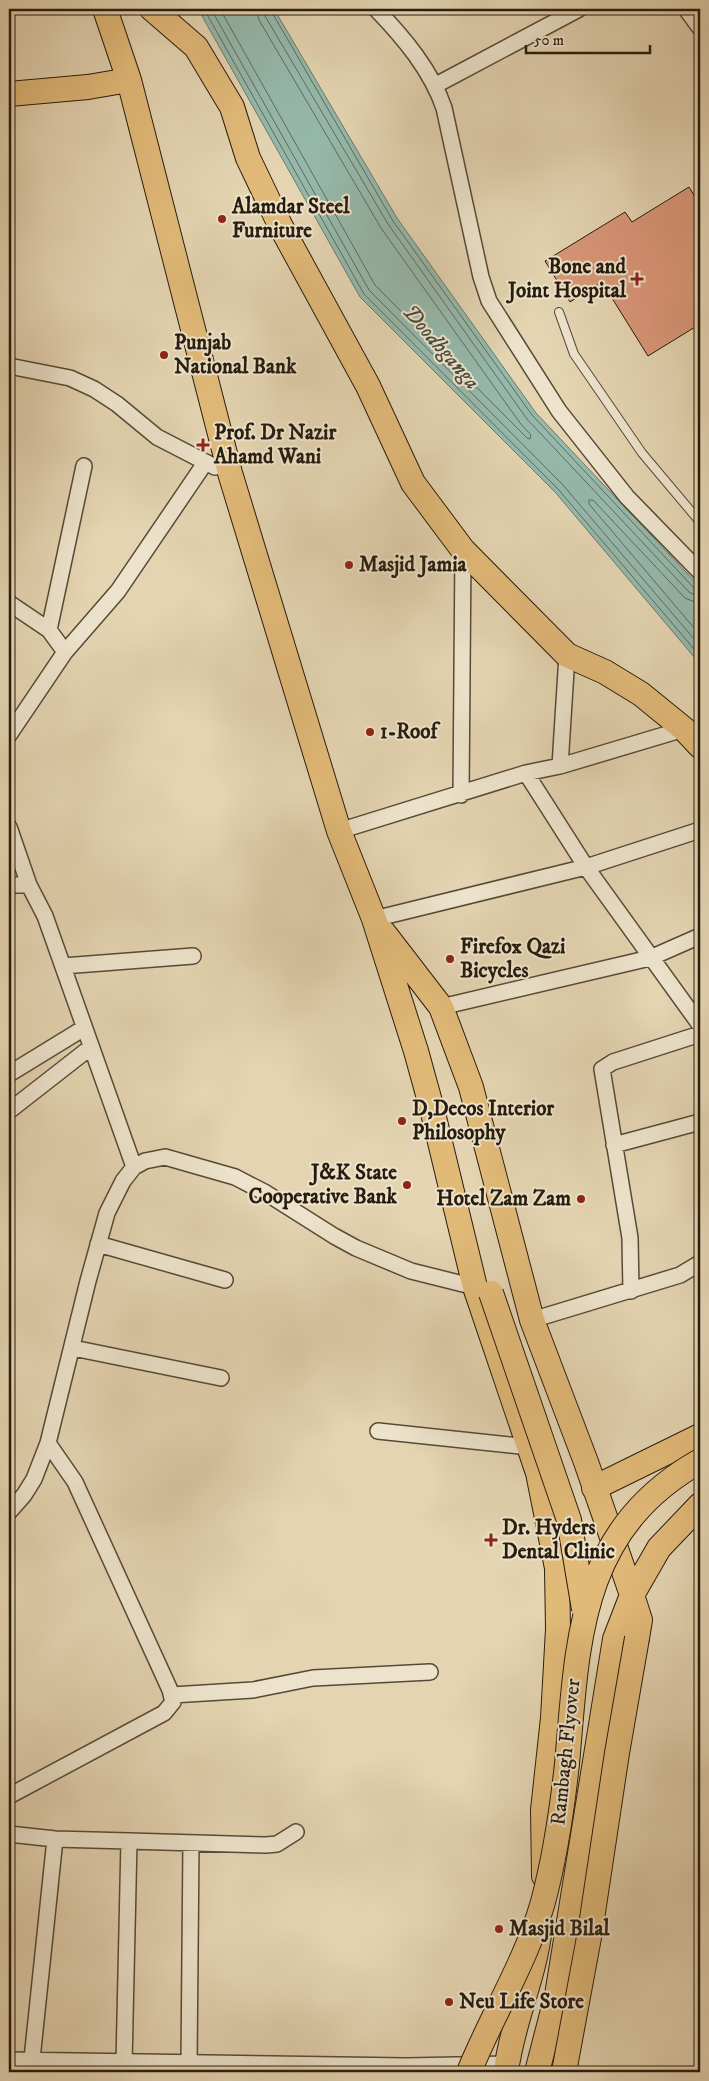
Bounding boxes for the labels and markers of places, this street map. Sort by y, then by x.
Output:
place label: Alamdar Steel Furniture [231,194,350,244]
marker: Alamdar Steel Furniture [216,213,228,225]
place label: Bone and Joint Hospital [506,254,627,304]
marker: Bone and Joint Hospital [630,272,644,286]
place label: Punjab National Bank [174,330,297,380]
marker: Punjab National Bank [158,349,170,361]
place label: Prof. Dr Nazir Ahamd Wani [213,420,337,470]
marker: Prof. Dr Nazir Ahamd Wani [196,438,210,452]
place label: Masjid Jamia [359,552,468,579]
marker: Masjid Jamia [343,559,355,571]
place label: 1-Roof [380,719,440,745]
marker: 1-Roof [364,726,376,738]
place label: Firefox Qazi Bicycles [460,934,566,984]
marker: Firefox Qazi Bicycles [444,953,456,965]
place label: D,Decos Interior Philosophy [412,1096,555,1146]
marker: D,Decos Interior Philosophy [396,1115,408,1127]
place label: J&K State Cooperative Bank [249,1160,398,1210]
marker: J&K State Cooperative Bank [401,1179,413,1191]
place label: Hotel Zam Zam [436,1186,571,1212]
marker: Hotel Zam Zam [575,1193,587,1205]
place label: Dr. Hyders Dental Clinic [502,1515,615,1565]
marker: Dr. Hyders Dental Clinic [484,1533,498,1547]
place label: Masjid Bilal [509,1916,610,1943]
marker: Masjid Bilal [493,1923,505,1935]
place label: Neu Life Store [459,1989,584,2015]
marker: Neu Life Store [443,1996,455,2008]

